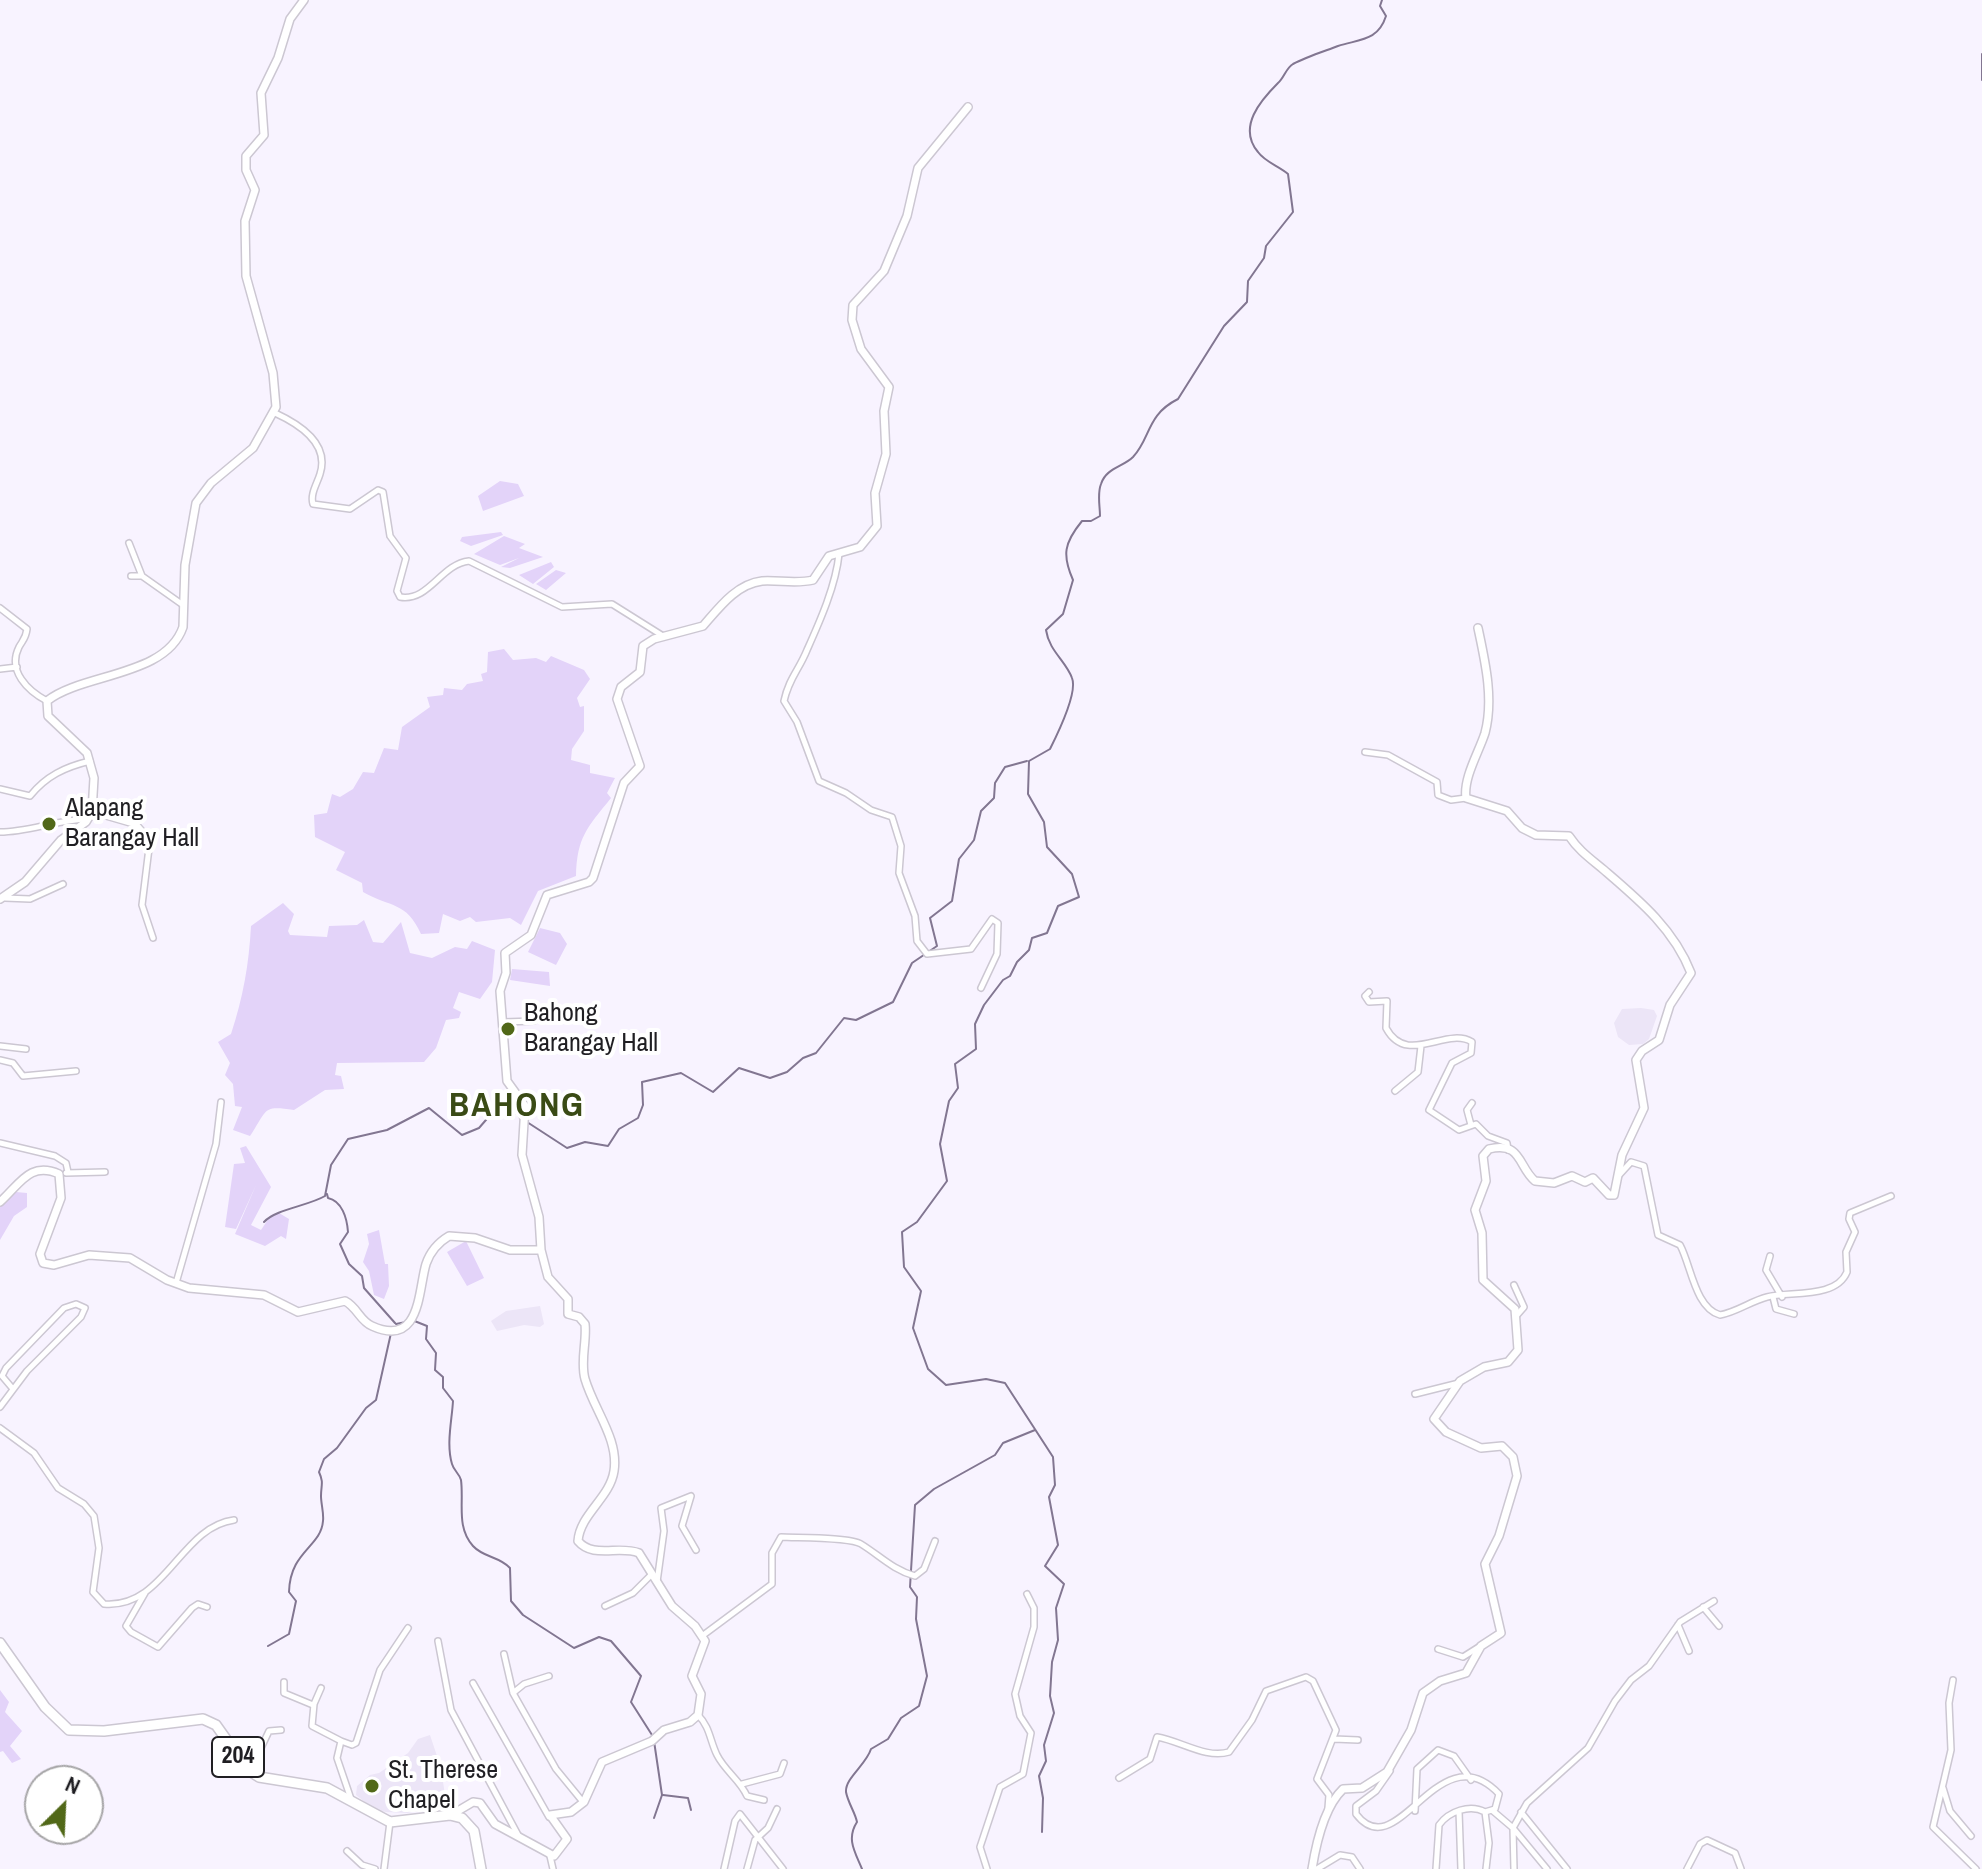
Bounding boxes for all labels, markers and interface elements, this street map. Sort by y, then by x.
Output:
place label: Alapang Barangay Hall [65,793,199,854]
marker: Alapang Barangay Hall [40,815,58,833]
place label: Bahong Barangay Hall [524,998,658,1060]
marker: Bahong Barangay Hall [499,1020,517,1038]
district label: BAHONG [449,1087,585,1127]
road number: 204 [212,1737,264,1777]
place label: St. Therese Chapel [388,1755,498,1816]
north arrow [24,1765,104,1845]
text: N [61,1769,85,1801]
marker: St. Therese Chapel [363,1777,381,1795]

